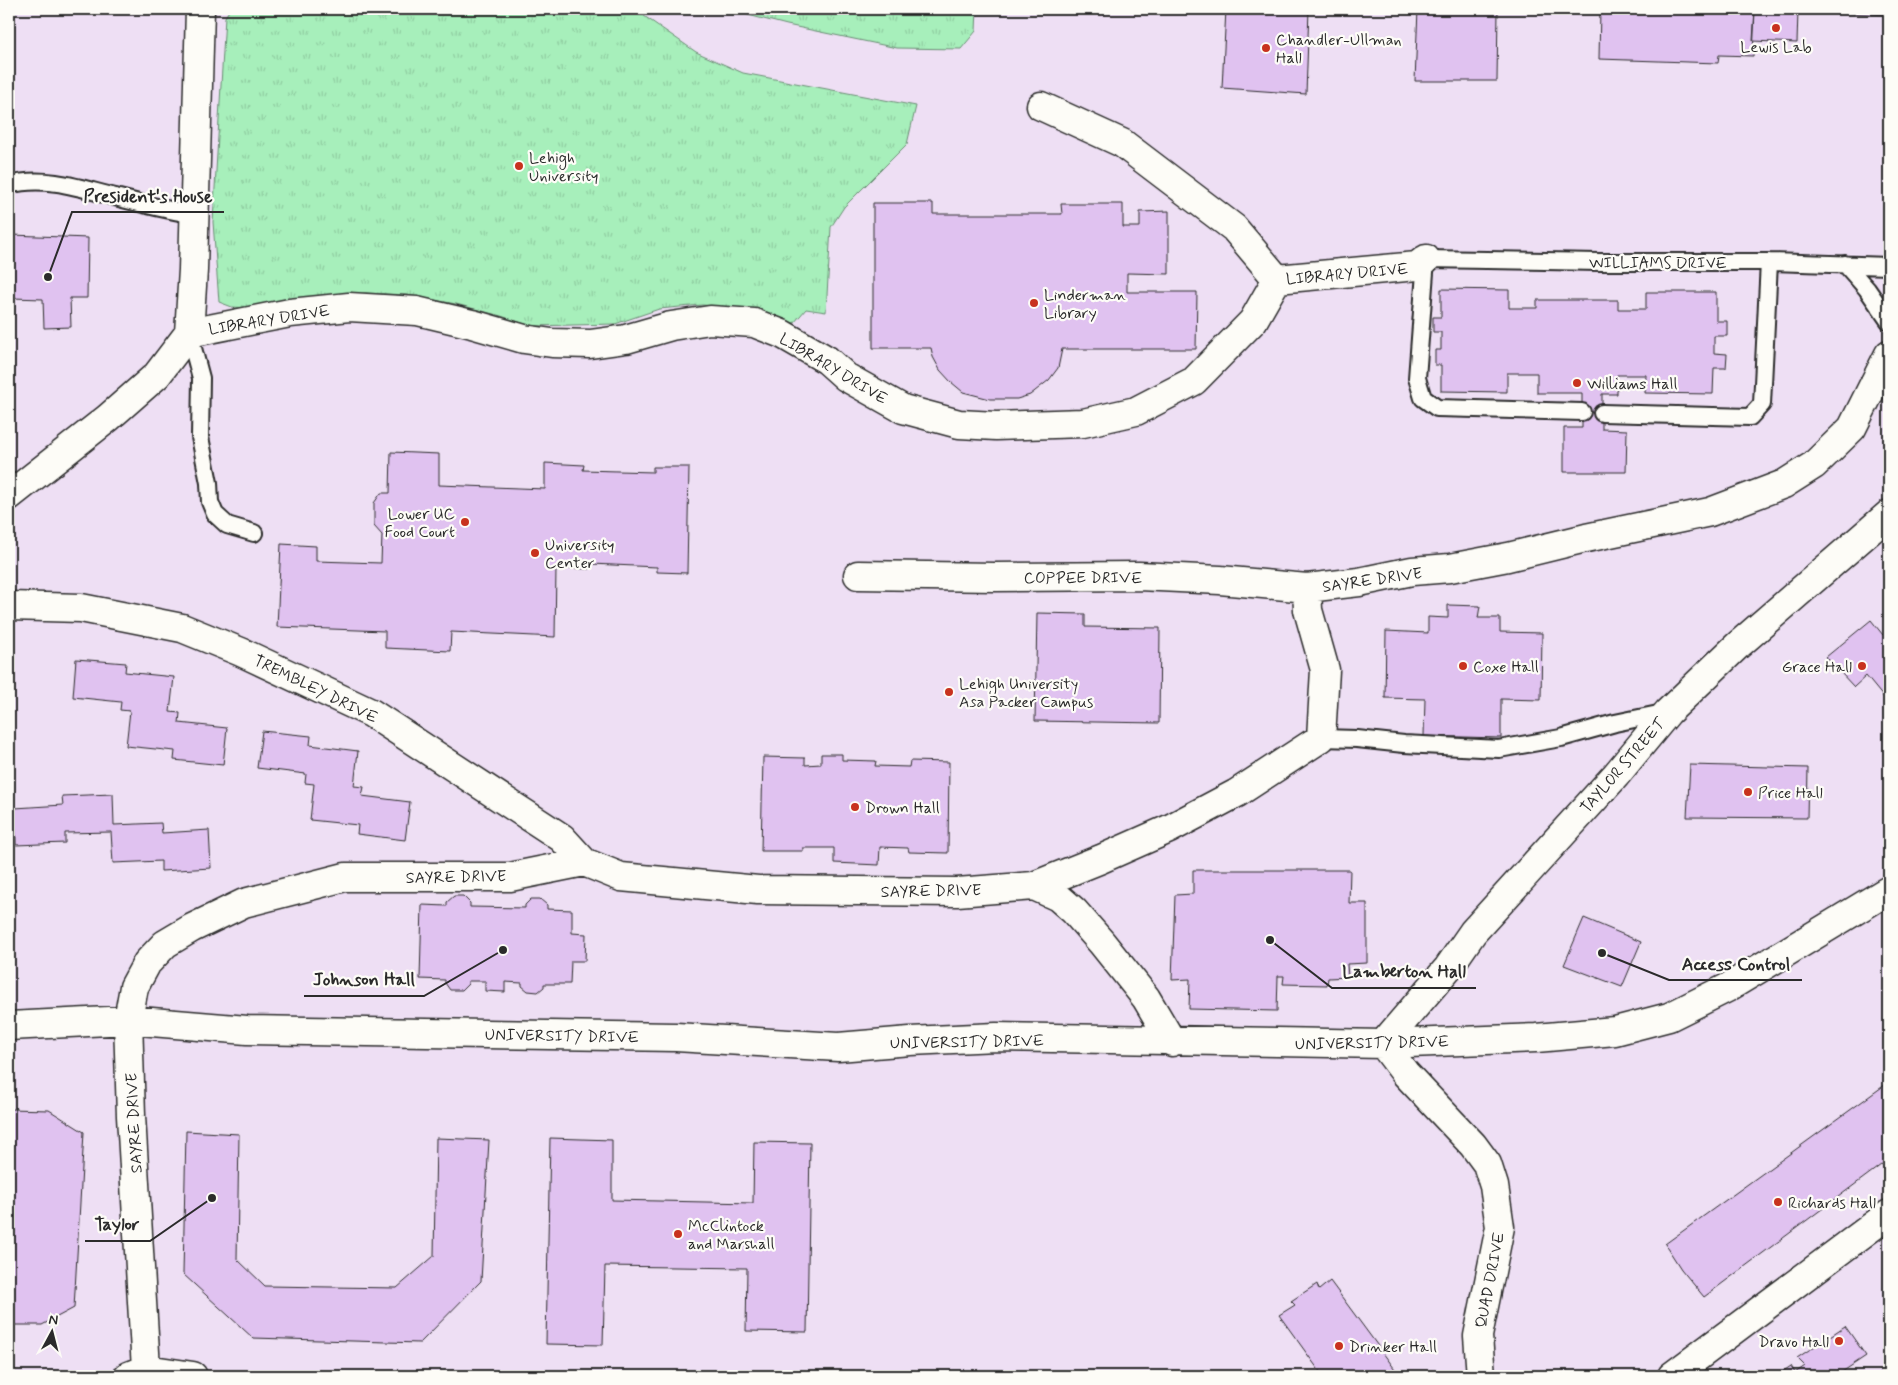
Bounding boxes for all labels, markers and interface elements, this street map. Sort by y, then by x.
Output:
marker: Lewis Lab [1770,22,1782,34]
place label: Chandler-Ullman Hall [1276,30,1401,69]
place label: Lewis Lab [1740,37,1812,58]
marker: Chandler-Ullman Hall [1260,42,1272,54]
place label: Lehigh University [529,148,599,187]
marker: Lehigh University [513,160,525,172]
callout: President's House [72,179,224,212]
text: President's House [84,185,213,209]
street label: WILLIAMS DRIVE [1589,253,1727,274]
street label: LIBRARY DRIVE [1285,259,1409,290]
place label: Linderman Library [1044,285,1127,324]
marker: Linderman Library [1028,297,1040,309]
street label: LIBRARY DRIVE [207,301,331,340]
street label: LIBRARY DRIVE [775,329,891,410]
place label: Williams Hall [1587,374,1677,395]
marker: Williams Hall [1571,377,1583,389]
place label: Lower UC Food Court [384,504,455,543]
marker: Lower UC Food Court [459,516,471,528]
place label: University Center [545,535,615,574]
marker: University Center [529,547,541,559]
street label: SAYRE DRIVE [1321,563,1424,598]
street label: COPPEE DRIVE [1024,568,1142,589]
street label: TREMBLEY DRIVE [250,650,381,729]
place label: Coxe Hall [1473,657,1539,678]
place label: Grace Hall [1782,657,1852,678]
marker: Coxe Hall [1457,660,1469,672]
marker: Grace Hall [1856,660,1868,672]
place label: Lehigh University Asa Packer Campus [959,674,1093,713]
marker: Lehigh University Asa Packer Campus [943,686,955,698]
street label: TAYLOR STREET [1576,713,1671,818]
place label: Price Hall [1758,783,1823,804]
marker: Price Hall [1742,786,1754,798]
place label: Drown Hall [865,798,940,819]
marker: Drown Hall [849,801,861,813]
street label: SAYRE DRIVE [406,866,507,889]
street label: SAYRE DRIVE [881,880,982,903]
callout: Access Control [1669,947,1802,980]
text: Access Control [1682,953,1790,977]
callout: Lamberton Hall [1332,955,1476,988]
text: Lamberton Hall [1342,960,1466,984]
callout: Johnson Hall [304,963,424,996]
text: Johnson Hall [313,968,416,992]
street label: UNIVERSITY DRIVE [485,1025,639,1048]
street label: UNIVERSITY DRIVE [890,1031,1044,1054]
street label: UNIVERSITY DRIVE [1295,1032,1449,1055]
street label: SAYRE DRIVE [121,1072,148,1174]
place label: Richards Hall [1788,1193,1876,1214]
marker: Richards Hall [1772,1196,1784,1208]
callout: Taylor [85,1208,150,1241]
text: Taylor [95,1213,140,1237]
place label: McClintock and Marshall [688,1216,774,1255]
marker: McClintock and Marshall [672,1228,684,1240]
street label: QUAD DRIVE [1471,1231,1510,1330]
north arrow [28,1308,78,1358]
text: N [48,1311,59,1330]
place label: Dravo Hall [1759,1332,1829,1353]
marker: Dravo Hall [1833,1335,1845,1347]
place label: Drinker Hall [1349,1337,1437,1358]
marker: Drinker Hall [1333,1340,1345,1352]

